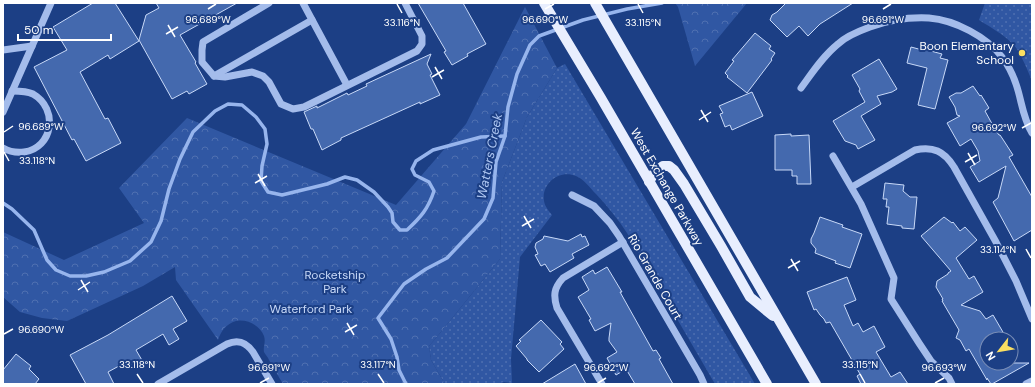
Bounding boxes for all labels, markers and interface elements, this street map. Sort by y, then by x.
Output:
text: 96.689°W [185,13,231,26]
text: 96.690°W [522,13,568,26]
text: 96.691°W [862,13,904,26]
scale bar [18,16,111,42]
text: 33.116°N [384,16,420,29]
text: 33.115°N [625,16,661,29]
text: 50 m [24,22,53,38]
place label: Boon Elementary School [919,38,1014,68]
marker: Boon Elementary School [1017,48,1027,58]
water label: Watters Creek [473,111,506,200]
text: 96.689°W [18,120,64,133]
text: 96.692°W [972,121,1017,134]
street label: West Exchange Parkway [627,125,707,249]
text: 33.118°N [19,154,55,167]
street label: Rio Grande Court [624,231,686,323]
text: 33.114°N [980,243,1016,256]
park label: Rocketship Park [305,267,366,297]
park label: Waterford Park [270,301,352,317]
text: 96.690°W [18,323,64,336]
north arrow [979,331,1019,371]
text: N [982,349,998,363]
text: 33.118°N [119,358,155,371]
text: 33.117°N [360,358,396,371]
text: 33.115°N [842,358,878,371]
text: 96.691°W [248,361,290,374]
text: 96.692°W [584,361,629,374]
text: 96.693°W [921,361,967,374]

